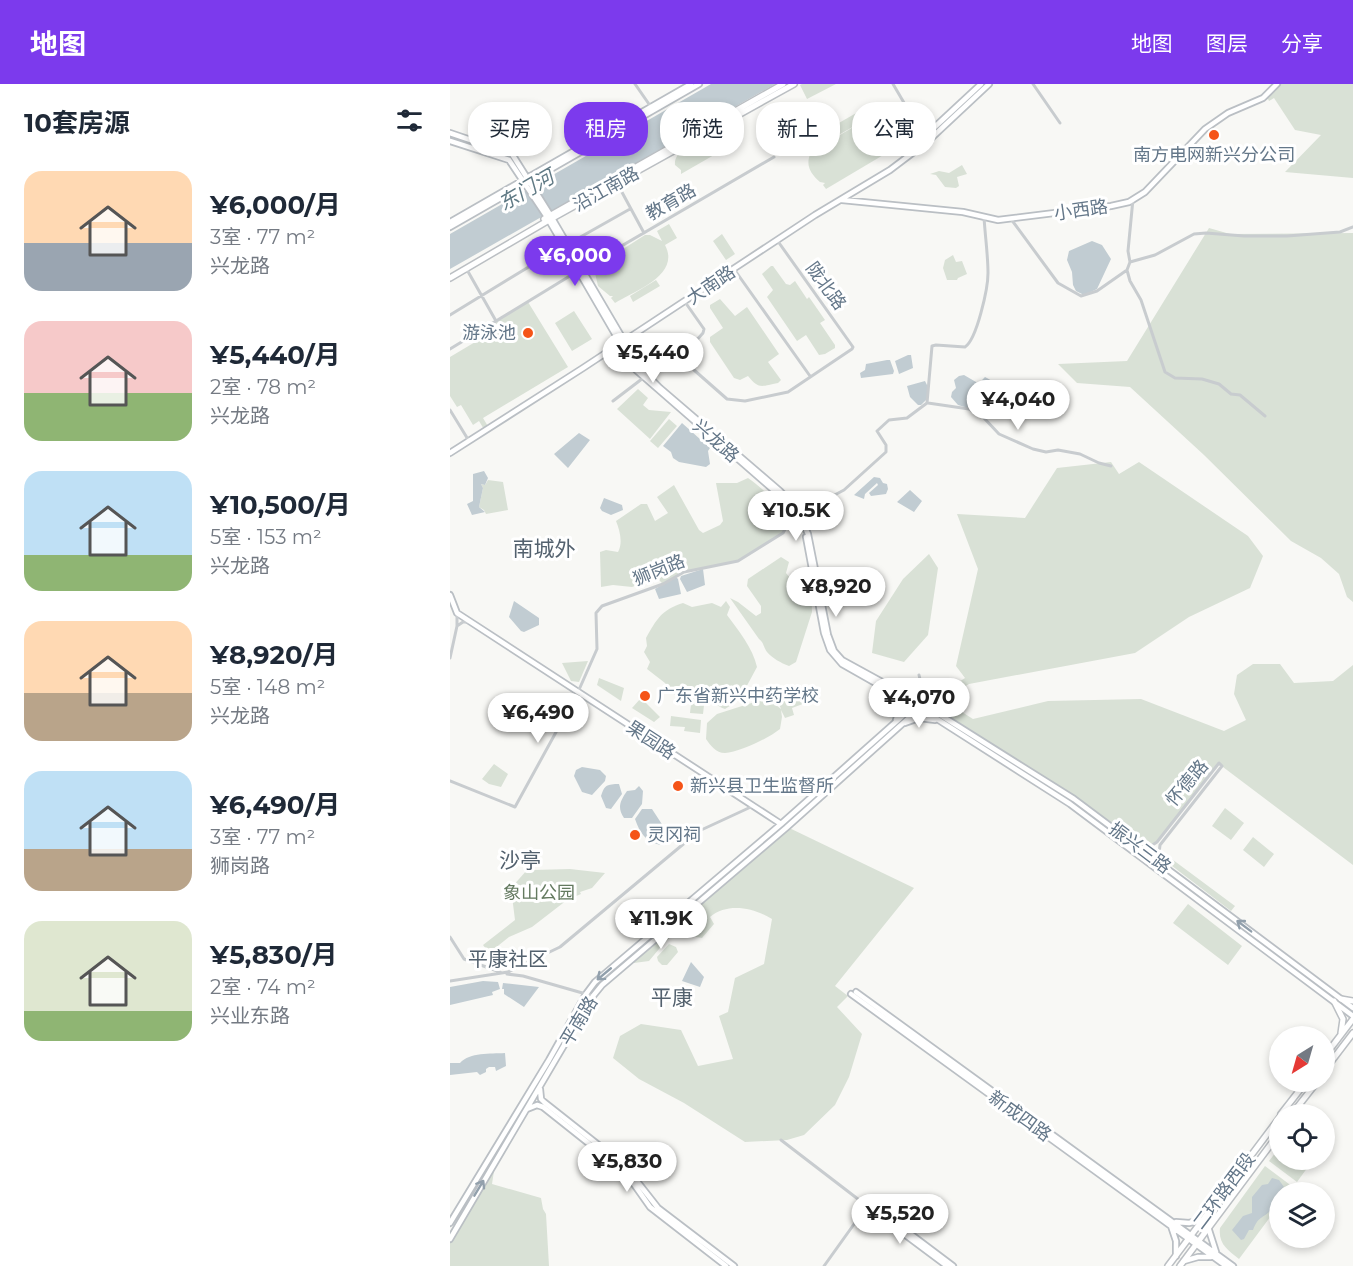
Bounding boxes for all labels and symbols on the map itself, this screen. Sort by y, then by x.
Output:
marker: 南方电网新兴分公司 [1207,128,1221,142]
place label: 南方电网新兴分公司 [1133,144,1295,166]
street label: 沿江南路 [569,162,643,216]
water label: 东门河 [494,163,561,215]
street label: 教育路 [642,179,700,225]
street label: 小西路 [1053,195,1109,225]
pin: ¥6,000 [526,236,624,287]
street label: 陇北路 [801,258,851,314]
street label: 大南路 [682,261,740,309]
place label: 游泳池 [462,322,516,344]
marker: 游泳池 [521,326,535,340]
pin: ¥5,440 [604,333,702,384]
pin: ¥4,040 [969,380,1067,431]
street label: 兴龙路 [688,415,744,467]
pin: ¥10.5K [747,491,845,542]
district label: 南城外 [513,536,576,561]
street label: 狮岗路 [630,550,688,590]
pin: ¥8,920 [787,567,885,618]
pin: ¥4,070 [870,678,968,729]
place label: 广东省新兴中药学校 [657,685,819,707]
marker: 广东省新兴中药学校 [638,689,652,703]
pin: ¥6,490 [489,693,587,744]
street label: 果园路 [622,716,680,764]
street label: 怀德路 [1161,755,1213,811]
place label: 新兴县卫生监督所 [690,775,834,797]
marker: 新兴县卫生监督所 [671,779,685,793]
street label: 振兴三路 [1105,818,1175,878]
place label: 灵冈祠 [647,824,701,846]
marker: 灵冈祠 [628,828,642,842]
district label: 沙亭 [499,848,541,873]
park label: 象山公园 [503,882,575,904]
pin: ¥11.9K [612,899,710,950]
one-way arrow [1237,920,1253,932]
district label: 平康社区 [468,947,548,971]
one-way arrow [597,967,612,981]
district label: 平康 [651,985,693,1010]
street label: 平南路 [556,992,602,1050]
north arrow [1269,1026,1335,1092]
street label: 新成四路 [984,1086,1056,1146]
pin: ¥5,830 [578,1142,676,1193]
street label: 二环路西段 [1188,1148,1260,1234]
one-way arrow [473,1180,485,1197]
pin: ¥5,520 [851,1194,949,1245]

